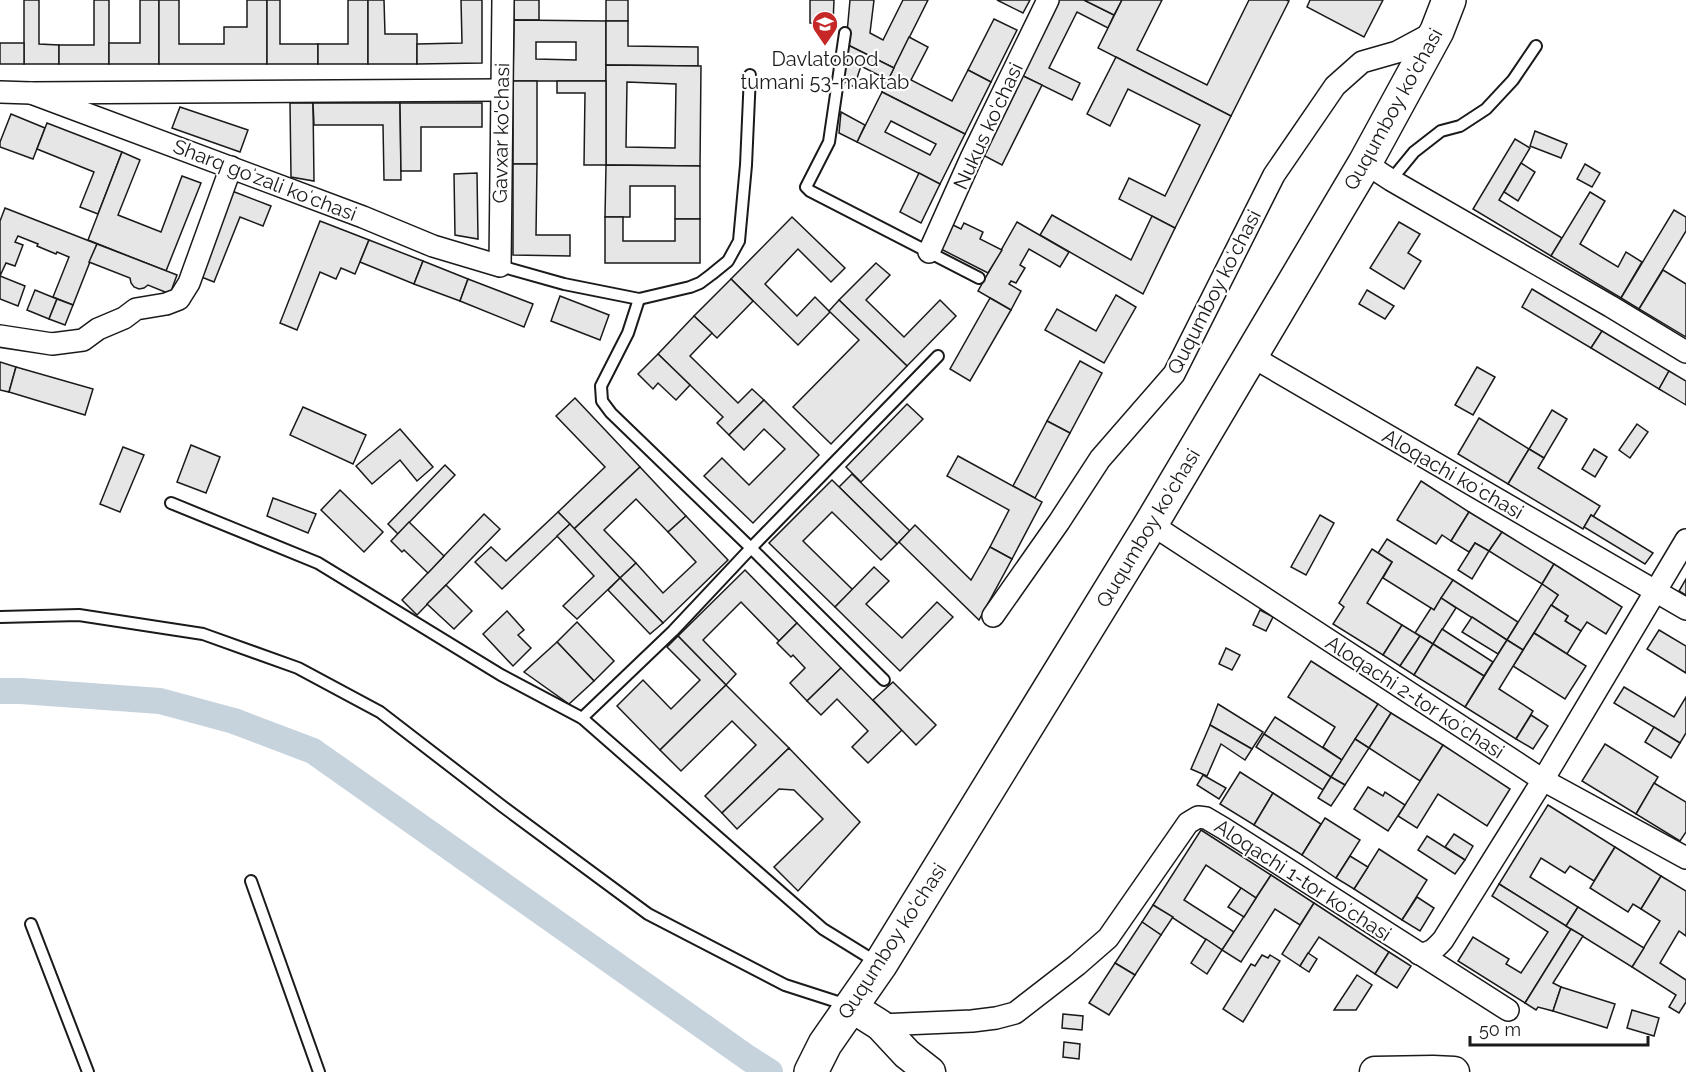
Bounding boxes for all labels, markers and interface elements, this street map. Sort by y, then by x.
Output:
school or university icon: Davlatobod tumani 53-maktab [810,9,840,47]
street label: Ququmboy ko'chasi [1339,24,1447,194]
place label: Davlatobod tumani 53-maktab [741,47,909,94]
street label: Nukus ko'chasi [948,59,1028,193]
street label: Gavxar ko'chasi [488,63,514,203]
street label: Sharq goʻzali koʻchasi [170,134,360,226]
street label: Ququmboy koʻchasi [1162,206,1266,378]
street label: Aloqachi koʻchasi [1378,424,1528,524]
street label: Ququmboy ko'chasi [1091,444,1205,612]
street label: Aloqachi 2-tor koʻchasi [1321,630,1509,764]
street label: Aloqachi 1-tor koʻchasi [1210,814,1396,946]
street label: Ququmboy ko'chasi [833,858,951,1024]
scale bar [1470,1009,1648,1047]
text: 50 m [1479,1019,1521,1040]

